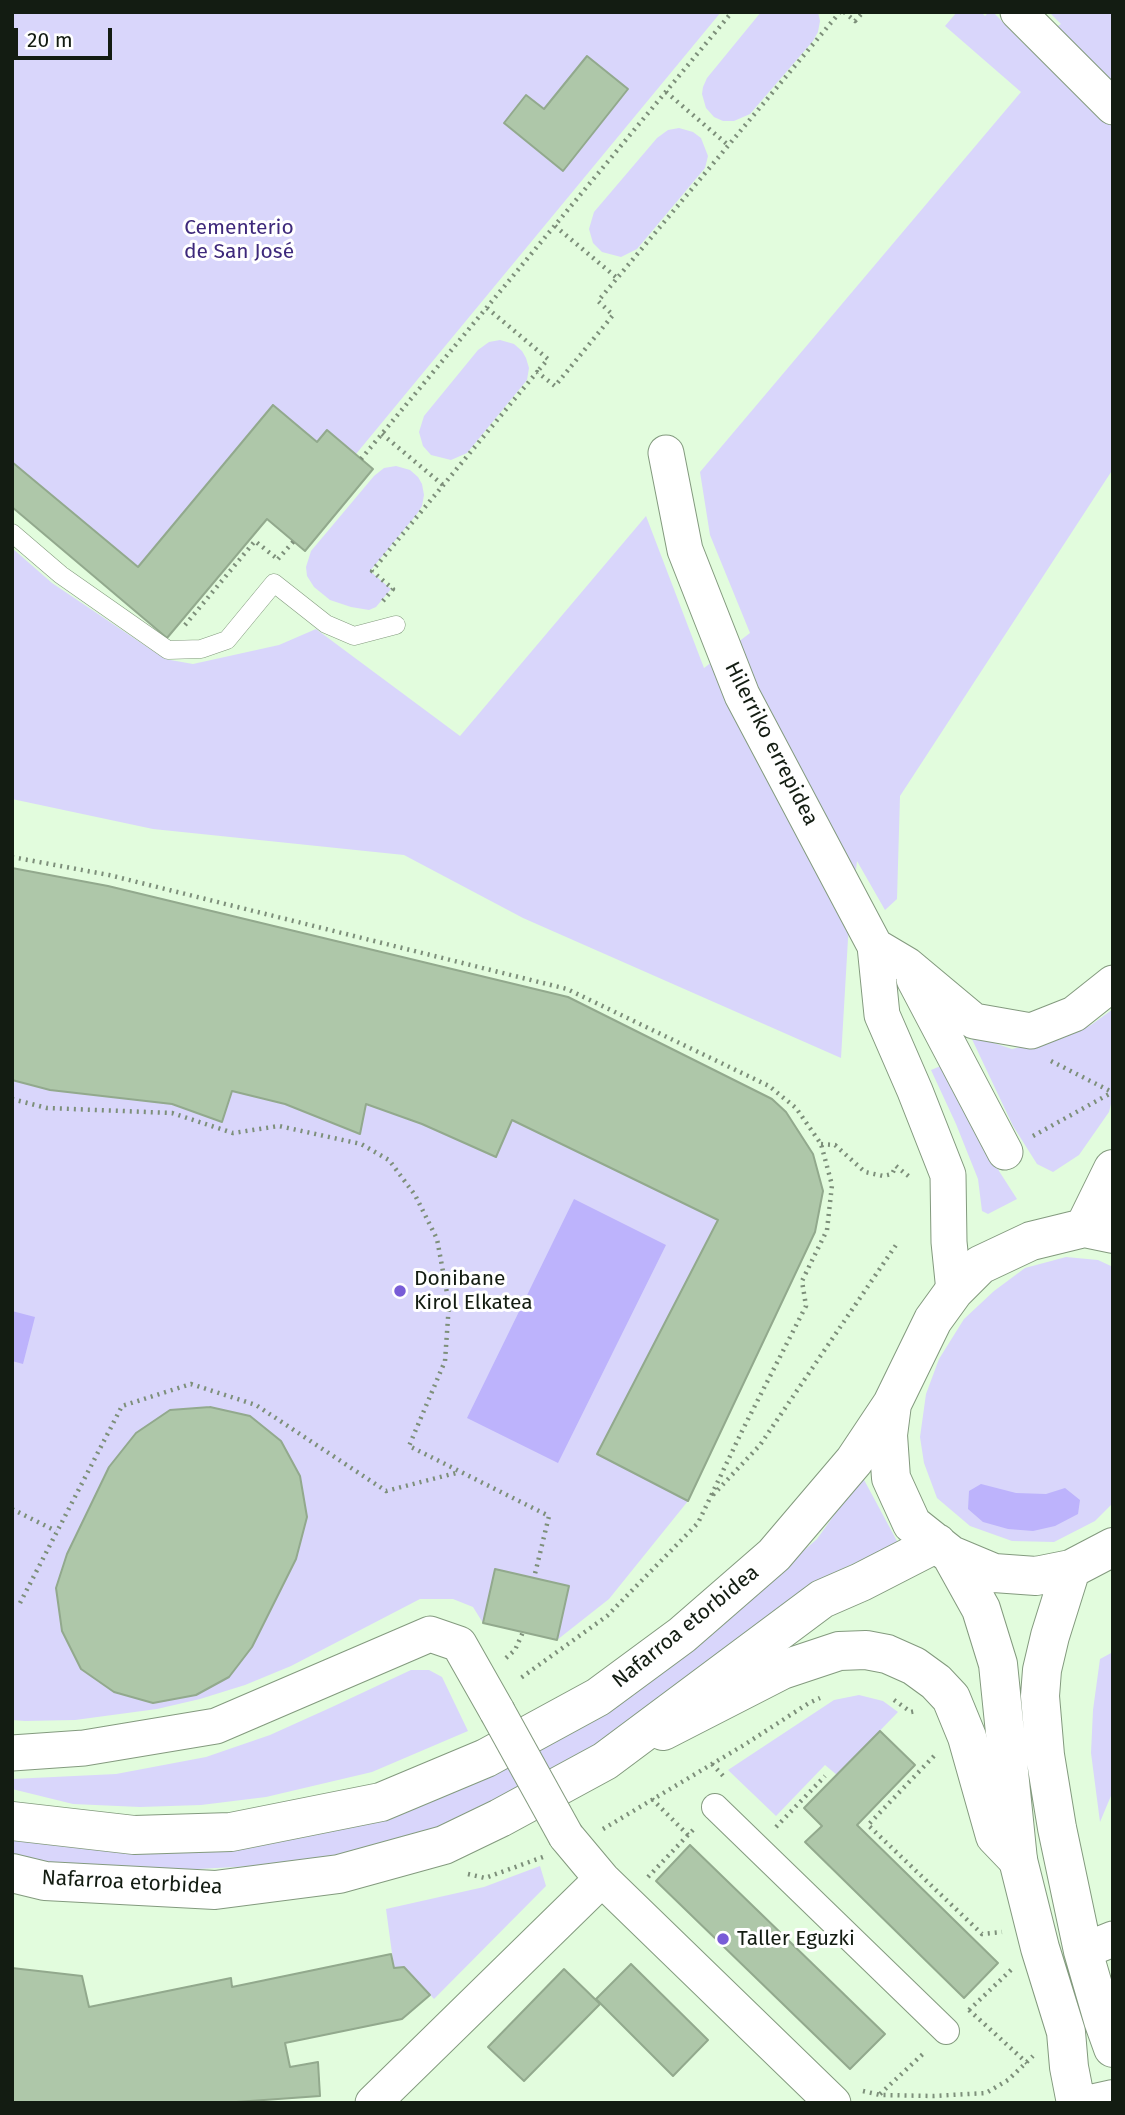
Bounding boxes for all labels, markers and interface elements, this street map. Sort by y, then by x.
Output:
scale bar [18,14,116,58]
text: 20 m [27,27,73,53]
park label: Cementerio de San José [184,215,294,265]
street label: Hilerriko errepidea [719,658,823,830]
place label: Donibane Kirol Elkatea [414,1266,533,1316]
marker: Donibane Kirol Elkatea [392,1283,408,1299]
street label: Nafarroa etorbidea [608,1560,764,1694]
street label: Nafarroa etorbidea [41,1866,223,1900]
place label: Taller Eguzki [737,1926,855,1952]
marker: Taller Eguzki [715,1931,731,1947]

